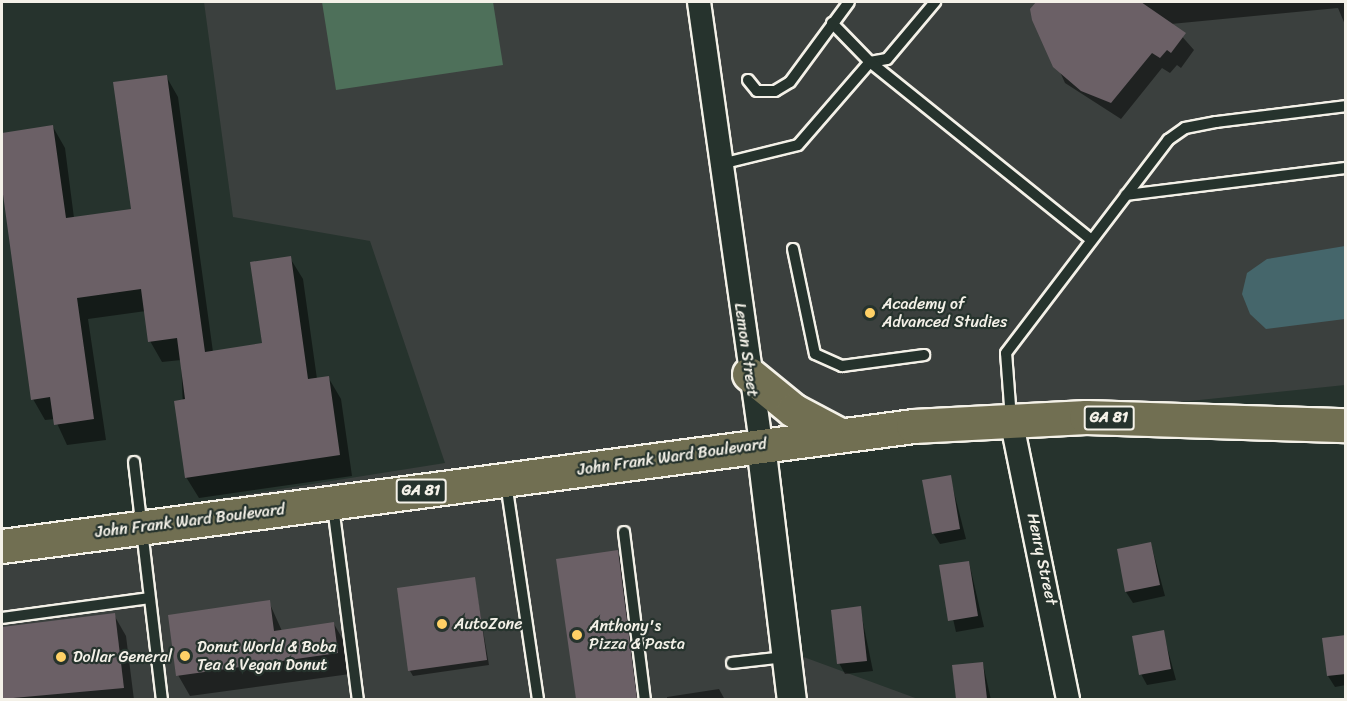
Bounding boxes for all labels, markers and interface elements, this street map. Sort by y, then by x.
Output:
place label: Academy of Advanced Studies [882,294,1007,332]
street label: Lemon Street [730,301,762,399]
marker: Academy of Advanced Studies [863,306,877,320]
road number: GA 81 [1084,406,1134,430]
street label: John Frank Ward Boulevard [576,434,768,480]
road number: GA 81 [396,479,446,503]
street label: John Frank Ward Boulevard [94,500,286,542]
street label: Henry Street [1023,511,1061,607]
place label: AutoZone [454,614,522,634]
place label: Anthony's Pizza & Pasta [589,616,685,654]
marker: AutoZone [435,617,449,631]
marker: Anthony's Pizza & Pasta [570,628,584,642]
place label: Donut World & Boba Tea & Vegan Donut [197,637,337,675]
place label: Dollar General [73,647,173,667]
marker: Donut World & Boba Tea & Vegan Donut [178,649,192,663]
marker: Dollar General [54,650,68,664]

